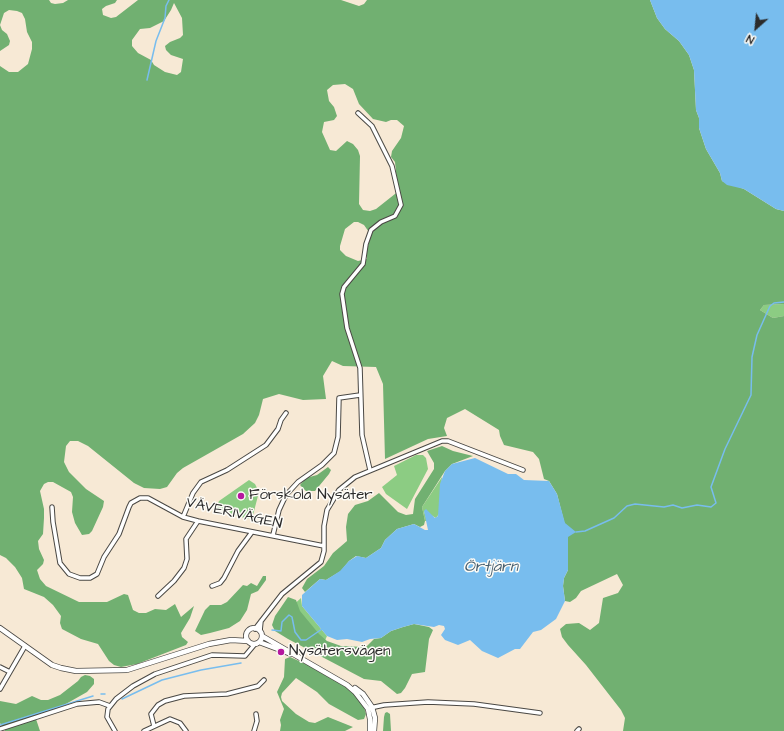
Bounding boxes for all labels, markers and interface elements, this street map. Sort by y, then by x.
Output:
north arrow [736,8,776,48]
text: N [744,31,757,47]
place label: Förskola Nysäter [249,487,373,505]
marker: Förskola Nysäter [236,491,246,501]
street label: VÄVERIVÄGEN [184,494,284,534]
water label: Örtjärn [464,558,518,578]
place label: Nysätersvägen [289,643,391,661]
marker: Nysätersvägen [276,647,286,657]

